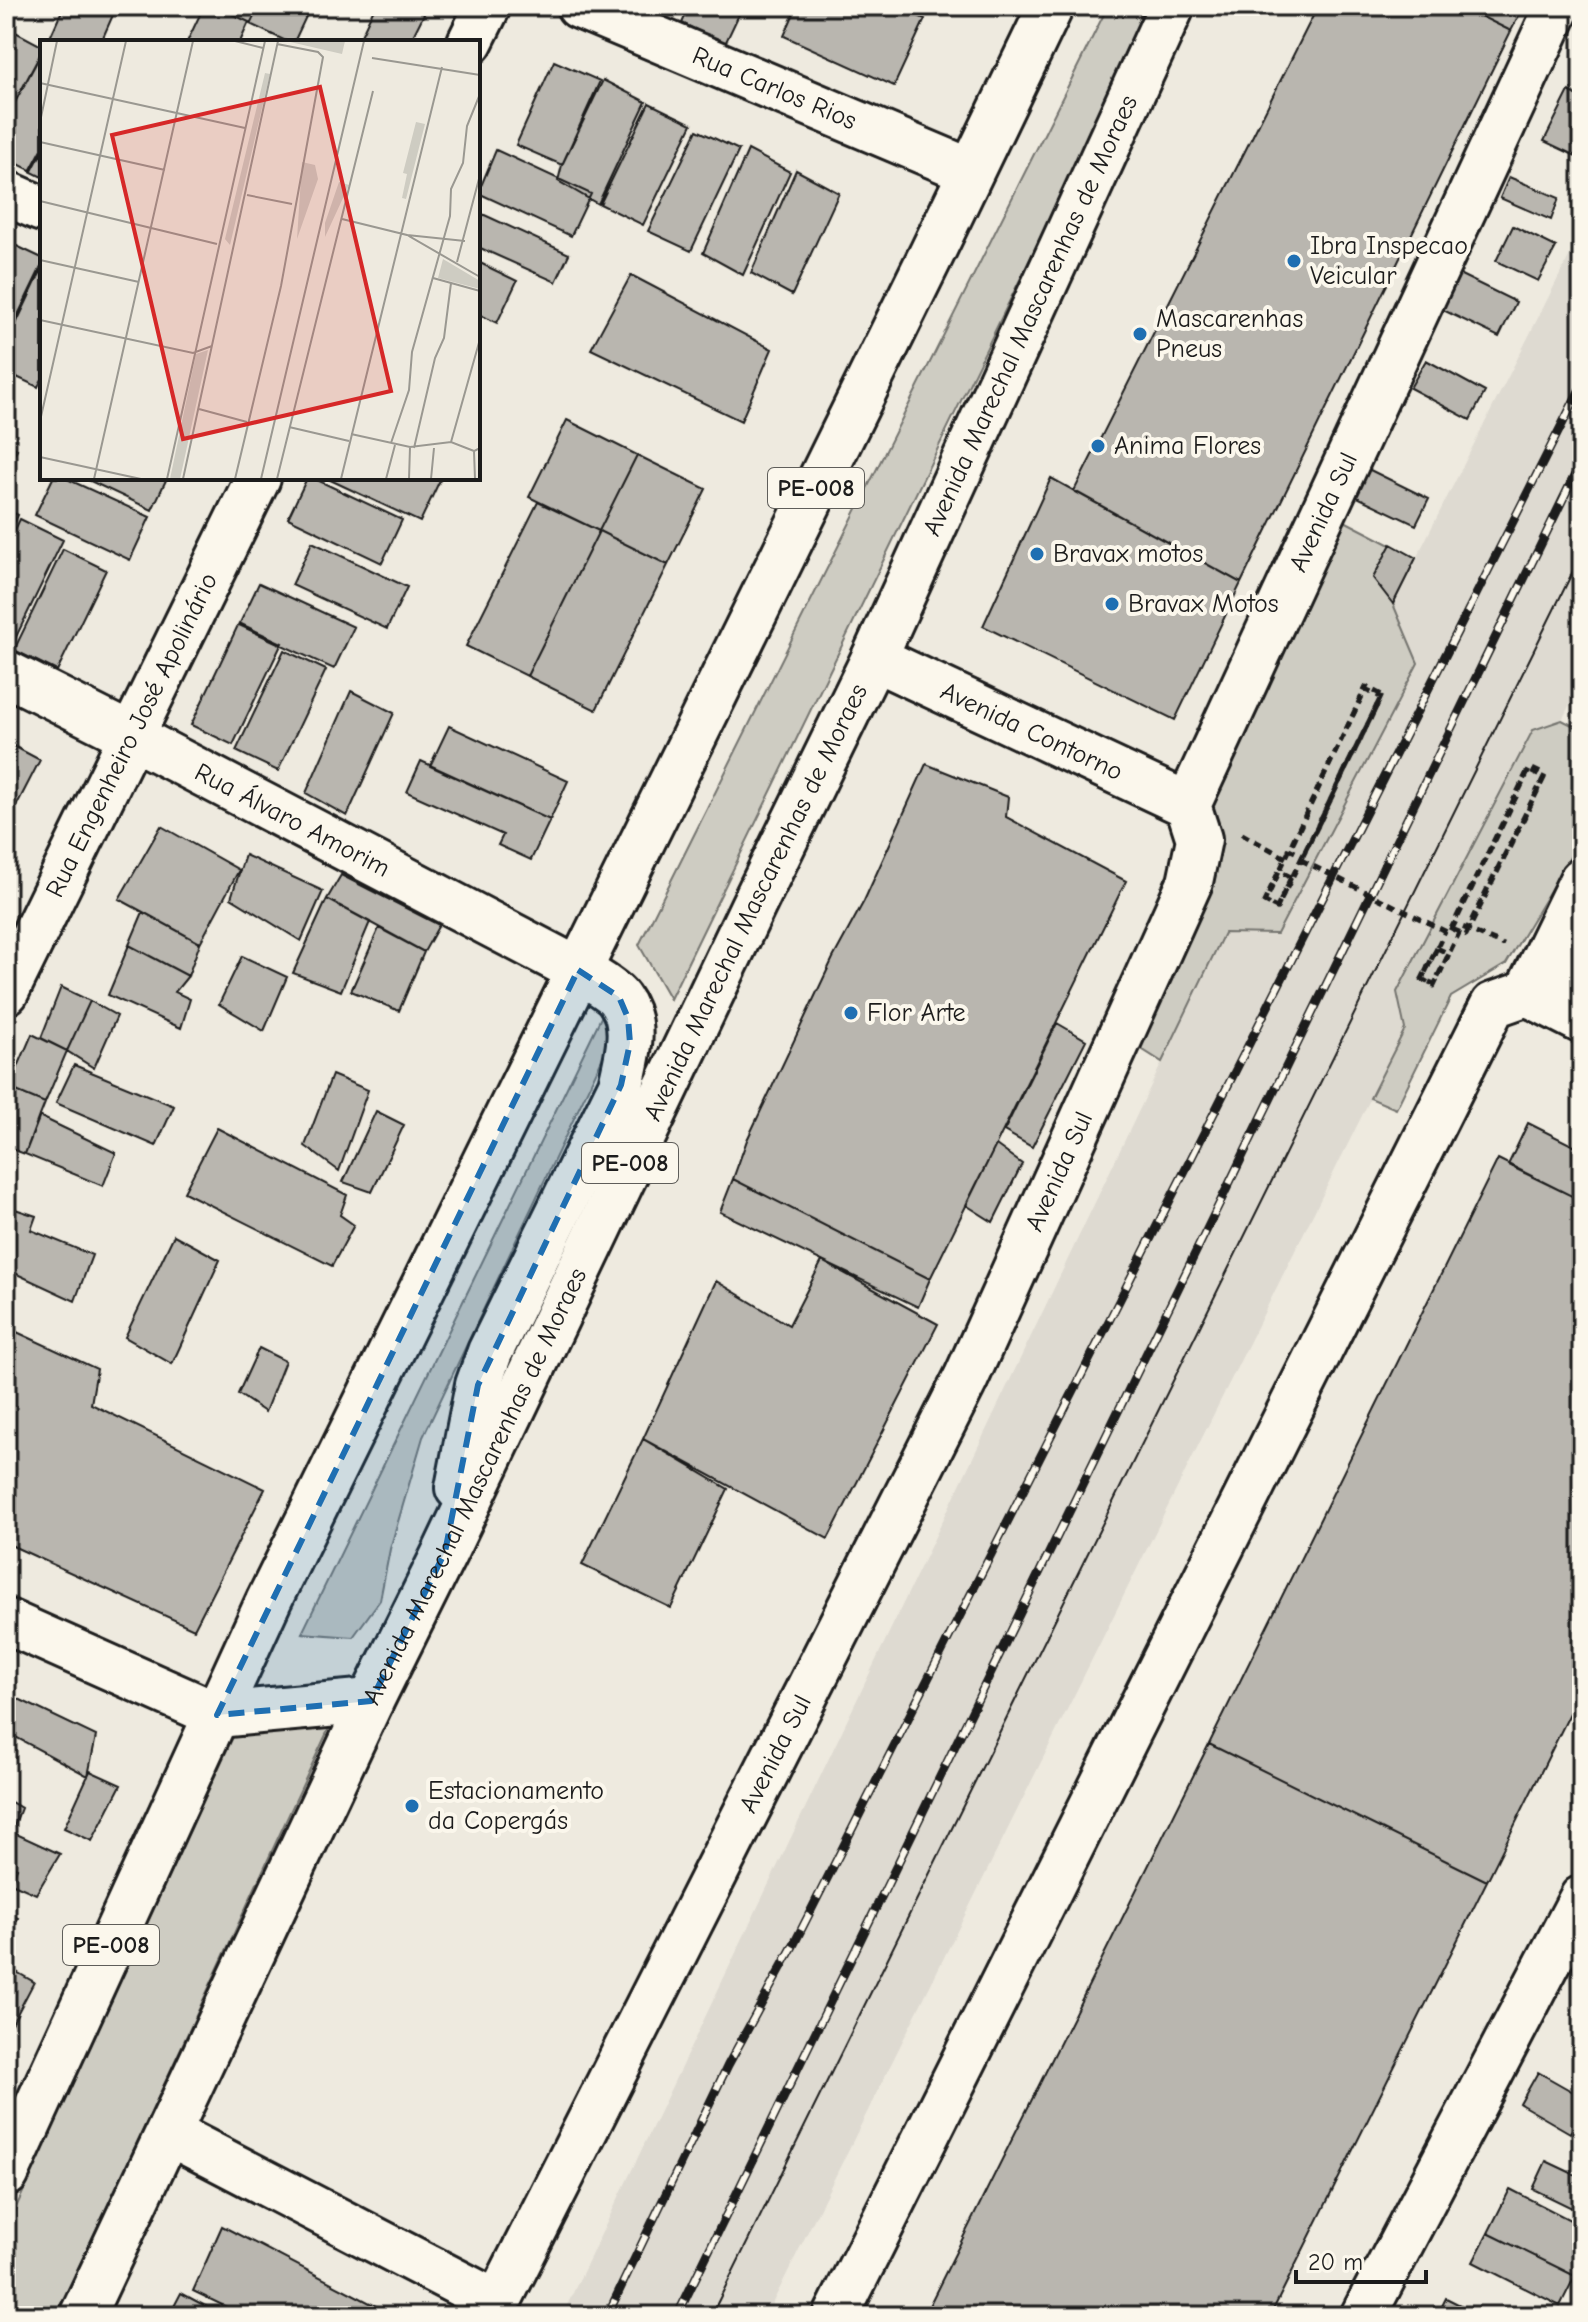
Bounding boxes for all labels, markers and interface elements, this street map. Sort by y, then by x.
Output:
inset map [40,40,480,480]
street label: Rua Carlos Rios [688,41,861,136]
street label: Avenida Marechal Mascarenhas de Moraes [917,90,1144,541]
place label: Ibra Inspecao Veicular [1310,231,1468,291]
marker: Ibra Inspecao Veicular [1285,252,1303,270]
place label: Mascarenhas Pneus [1156,304,1303,364]
marker: Mascarenhas Pneus [1131,325,1149,343]
place label: Anima Flores [1114,431,1261,461]
marker: Anima Flores [1089,437,1107,455]
street label: Avenida Sul [1283,448,1364,577]
road number: PE-008 [768,468,864,508]
place label: Bravax motos [1053,539,1203,569]
marker: Bravax motos [1028,545,1046,563]
street label: Rua Engenheiro José Apolinário [40,568,224,902]
place label: Bravax Motos [1128,589,1279,619]
marker: Bravax Motos [1103,595,1121,613]
street label: Avenida Contorno [936,676,1127,787]
street label: Avenida Marechal Mascarenhas de Moraes [638,679,874,1126]
street label: Rua Álvaro Amorim [190,757,395,884]
place label: Flor Arte [867,998,966,1028]
marker: Flor Arte [842,1004,860,1022]
street label: Avenida Sul [1019,1107,1099,1236]
road number: PE-008 [582,1143,678,1183]
street label: Avenida Marechal Mascarenhas de Moraes [357,1263,593,1710]
street label: Avenida Sul [733,1690,818,1818]
place label: Estacionamento da Copergás [428,1776,604,1836]
marker: Estacionamento da Copergás [403,1797,421,1815]
road number: PE-008 [63,1925,159,1965]
scale bar [1296,2234,1426,2284]
text: 20 m [1308,2248,1363,2276]

